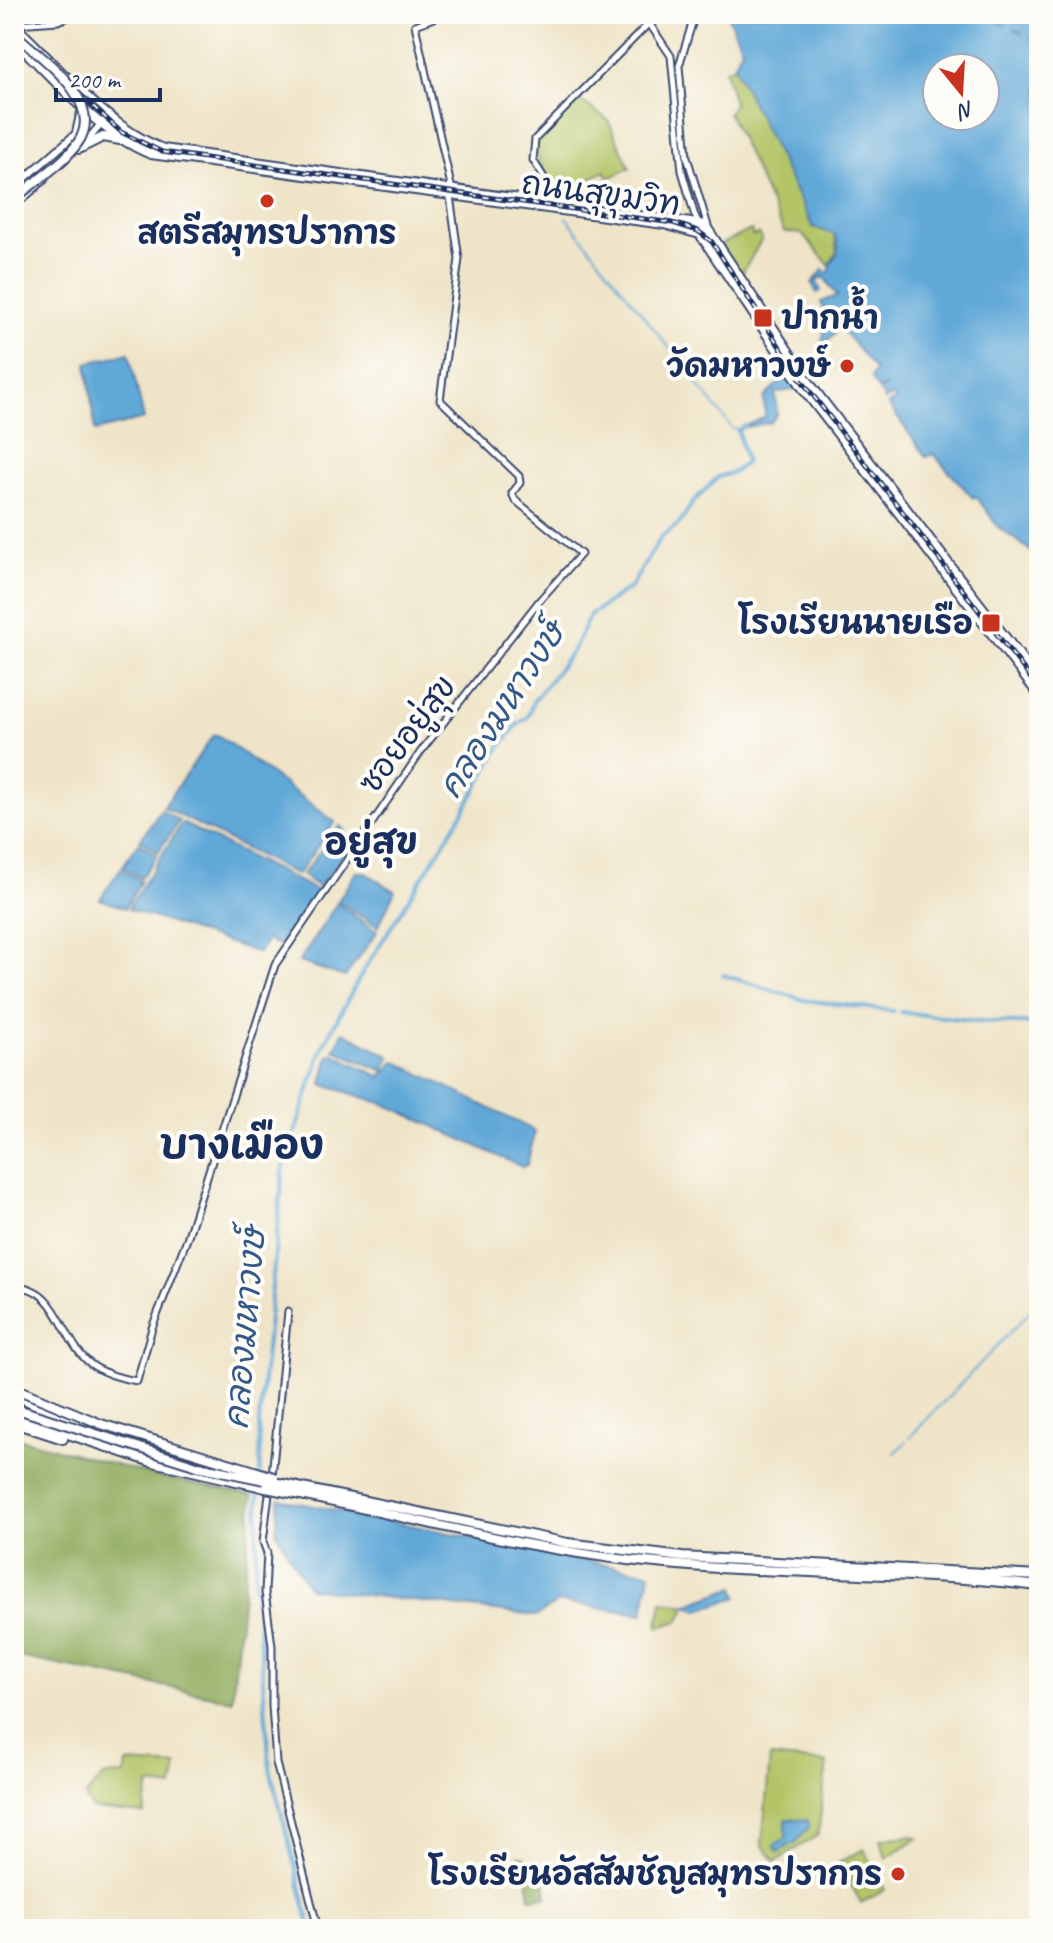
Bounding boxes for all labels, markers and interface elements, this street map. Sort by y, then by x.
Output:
scale bar [56,52,160,102]
north arrow [921,52,1001,132]
text: 200 m [68,65,122,95]
text: N [953,95,978,127]
street label: ถนนสุขุมวิท [518,162,683,228]
marker: สตรีสมุทรปราการ [258,192,276,210]
place label: สตรีสมุทรปราการ [137,211,397,257]
place label: ปากน้ำ [781,286,879,339]
marker: ปากน้ำ [752,307,774,329]
place label: วัดมหาวงษ์ [666,344,832,387]
marker: วัดมหาวงษ์ [838,357,856,375]
place label: โรงเรียนนายเรือ [737,601,973,644]
water label: คลองมหาวงษ์ [428,608,577,806]
marker: โรงเรียนนายเรือ [980,612,1002,634]
street label: ซอยอยู่สุข [350,667,468,803]
district label: อยู่สุข [324,818,418,869]
district label: บางเมือง [160,1119,324,1170]
water label: คลองมหาวงษ์ [214,1220,275,1431]
place label: โรงเรียนอัสสัมชัญสมุทรปราการ [427,1852,882,1898]
marker: โรงเรียนอัสสัมชัญสมุทรปราการ [889,1865,907,1883]

